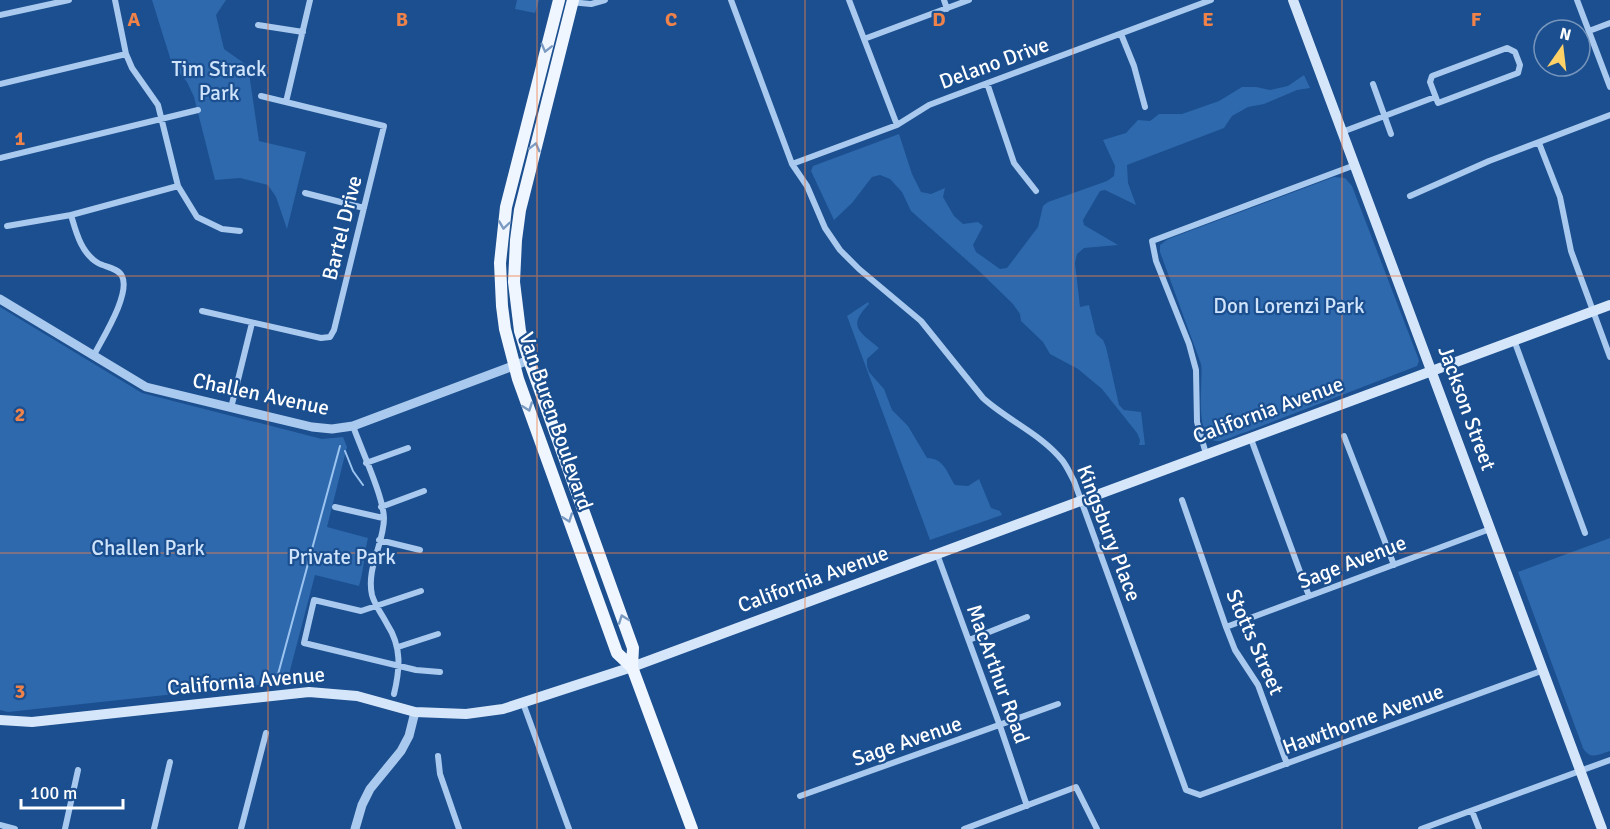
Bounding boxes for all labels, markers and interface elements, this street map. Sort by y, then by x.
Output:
text: A [128,7,141,32]
text: B [396,7,408,32]
text: C [665,7,677,32]
text: D [932,7,946,32]
text: E [1202,7,1214,32]
text: F [1471,7,1482,32]
north arrow [1532,18,1592,78]
text: N [1558,23,1573,45]
street label: Delano Drive [936,31,1052,95]
one-way arrow [541,43,554,53]
park label: Tim Strack Park [172,56,267,106]
text: 1 [15,126,26,151]
one-way arrow [528,142,541,152]
street label: Bartel Drive [316,173,368,283]
one-way arrow [498,220,510,229]
park label: Don Lorenzi Park [1213,293,1365,319]
street label: Van Buren Boulevard [513,329,599,513]
street label: Jackson Street [1432,342,1502,474]
street label: Challen Avenue [190,367,332,421]
street label: California Avenue [1189,371,1347,449]
one-way arrow [521,401,534,412]
text: 2 [15,402,25,427]
street label: Kingsbury Place [1071,461,1147,605]
one-way arrow [561,512,574,523]
street label: Sage Avenue [1294,529,1410,595]
park label: Challen Park [91,535,205,561]
street label: California Avenue [734,540,892,618]
park label: Private Park [288,544,396,570]
street label: Stotts Street [1220,585,1290,699]
street label: MacArthur Road [961,601,1035,747]
one-way arrow [617,614,630,625]
street label: California Avenue [166,661,326,701]
street label: Hawthorne Avenue [1279,678,1447,760]
text: 3 [15,679,25,704]
street label: Sage Avenue [849,710,965,772]
scale bar [21,772,123,810]
text: 100 m [30,782,77,804]

